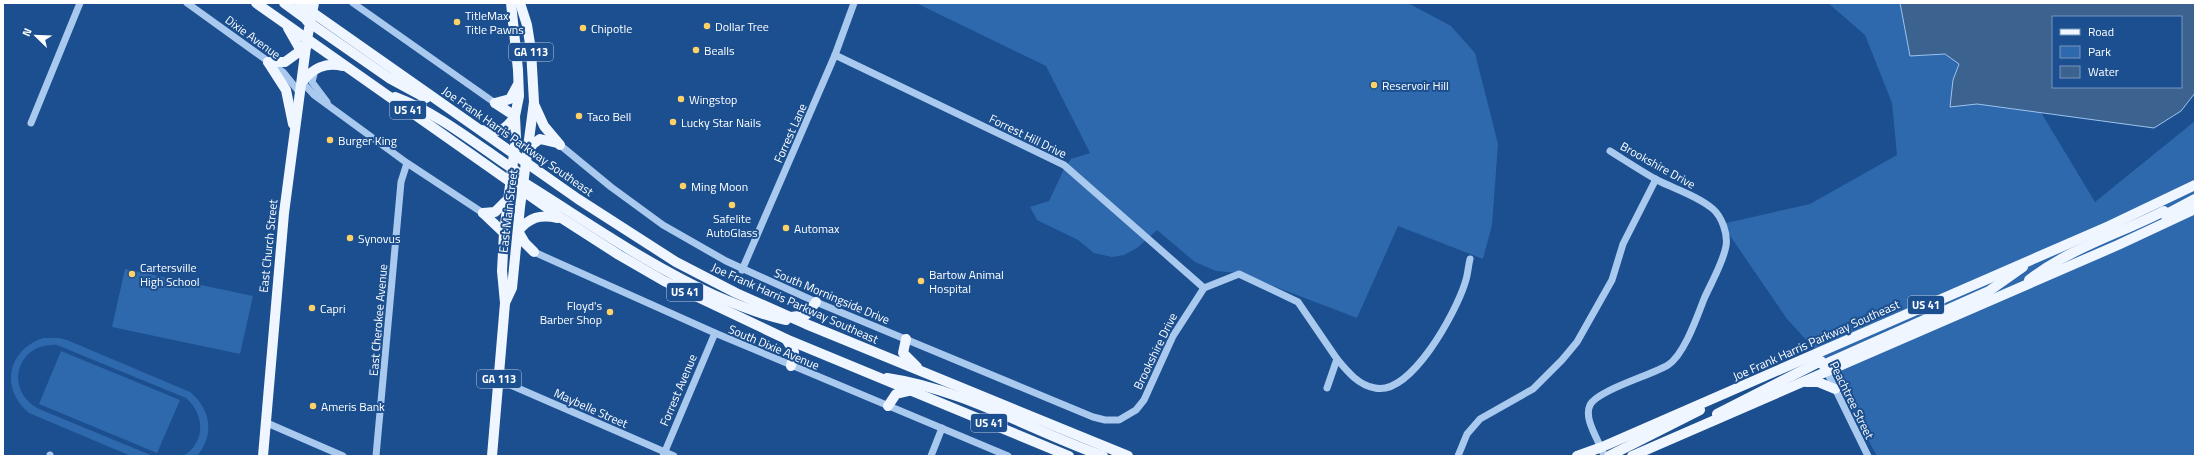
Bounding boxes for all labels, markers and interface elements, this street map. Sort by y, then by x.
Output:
place label: TitleMax Title Pawns [465,6,524,39]
street label: Dixie Avenue [221,10,285,64]
north arrow [16,16,56,56]
legend [2052,16,2182,88]
marker: TitleMax Title Pawns [452,17,462,27]
place label: Dollar Tree [715,17,769,36]
place label: Chipotle [591,19,632,38]
marker: Dollar Tree [702,21,712,31]
text: Road [2088,22,2114,41]
marker: Chipotle [578,23,588,33]
text: N [18,25,36,39]
place label: Bealls [704,41,735,60]
text: Park [2088,42,2111,61]
road number: GA 113 [509,43,553,61]
marker: Bealls [691,45,701,55]
text: Water [2088,62,2119,81]
place label: Reservoir Hill [1382,76,1449,95]
marker: Reservoir Hill [1369,80,1379,90]
street label: Joe Frank Harris Parkway Southeast [438,81,598,201]
place label: Wingstop [689,90,737,109]
marker: Wingstop [676,94,686,104]
street label: Forrest Lane [768,100,812,166]
road number: US 41 [390,101,426,119]
place label: Taco Bell [587,107,631,126]
street label: Forrest Hill Drive [986,109,1070,163]
marker: Taco Bell [574,111,584,121]
place label: Lucky Star Nails [681,113,761,132]
marker: Lucky Star Nails [668,117,678,127]
place label: Burger King [338,131,397,150]
marker: Burger King [325,135,335,145]
street label: Brookshire Drive [1617,136,1699,194]
street label: East Main Street [493,167,523,254]
place label: Ming Moon [691,177,748,196]
marker: Ming Moon [678,181,688,191]
street label: East Church Street [254,198,282,294]
marker: Safelite AutoGlass [727,200,737,210]
place label: Safelite AutoGlass [706,209,758,242]
place label: Automax [794,219,840,238]
marker: Automax [781,223,791,233]
place label: Synovus [358,229,401,248]
marker: Synovus [345,233,355,243]
place label: Cartersville High School [140,258,200,291]
street label: Joe Frank Harris Parkway Southeast [708,258,882,349]
street label: East Cherokee Avenue [364,263,392,377]
street label: South Morningside Drive [771,263,893,329]
place label: Bartow Animal Hospital [929,265,1004,298]
marker: Cartersville High School [127,269,137,279]
marker: Bartow Animal Hospital [916,276,926,286]
road number: US 41 [667,283,703,301]
street label: Joe Frank Harris Parkway Southeast [1729,294,1903,385]
place label: Floyd's Barber Shop [540,296,602,329]
road number: US 41 [1908,296,1944,314]
place label: Capri [320,299,346,318]
marker: Capri [307,303,317,313]
marker: Floyd's Barber Shop [605,307,615,317]
street label: Brookshire Drive [1128,309,1182,393]
street label: South Dixie Avenue [726,319,822,375]
street label: Forrest Avenue [654,351,702,429]
street label: Peachtree Street [1825,358,1879,443]
road number: GA 113 [477,370,521,388]
street label: Maybelle Street [551,383,632,433]
place label: Ameris Bank [321,397,385,416]
marker: Ameris Bank [308,401,318,411]
road number: US 41 [971,414,1007,432]

